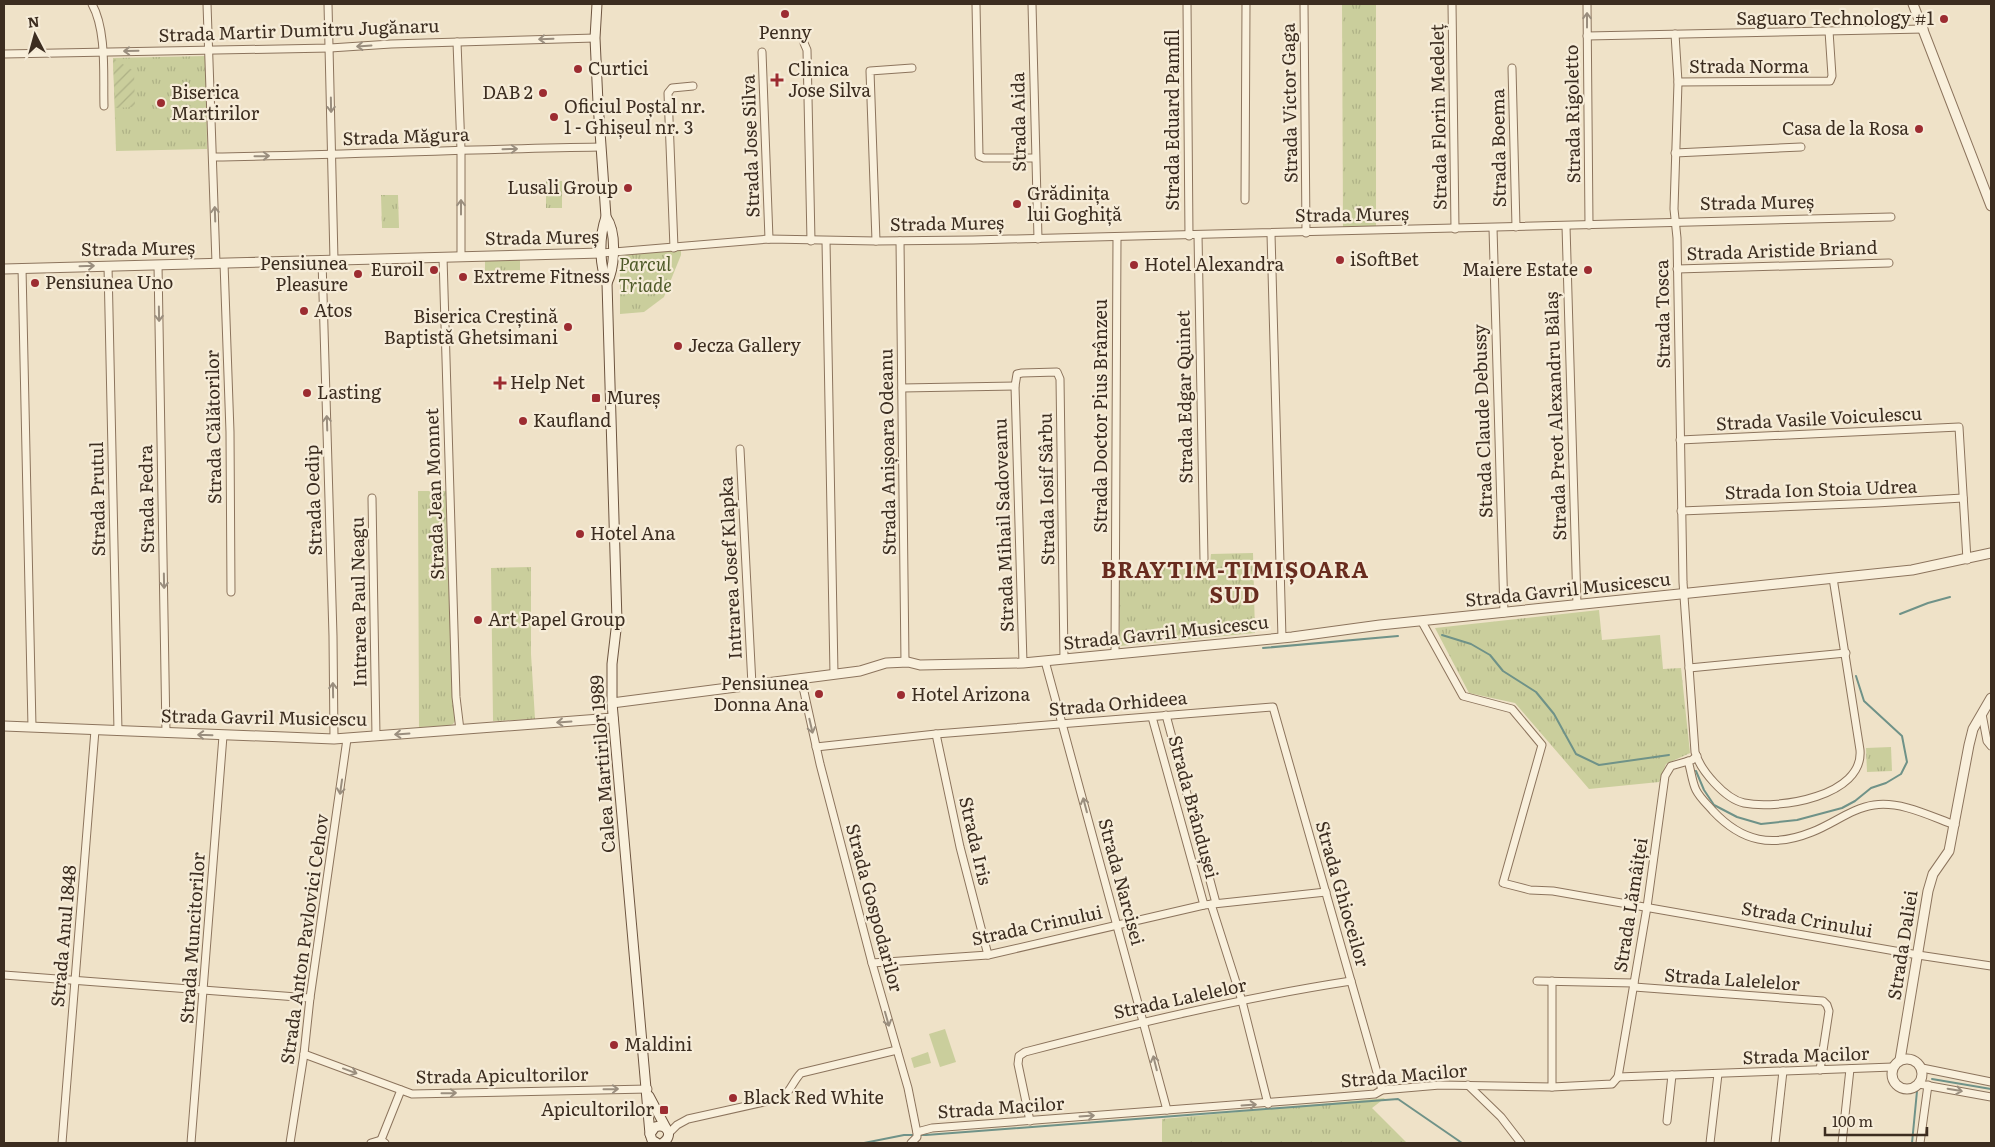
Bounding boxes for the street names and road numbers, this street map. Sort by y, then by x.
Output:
street label: Strada Martir Dumitru Jugănaru [158,11,440,48]
street label: Strada Victor Gaga [1274,22,1303,183]
street label: Strada Florin Medeleț [1422,23,1453,210]
street label: Strada Eduard Pamfil [1158,29,1185,211]
street label: Strada Rigoletto [1557,44,1586,184]
street label: Strada Norma [1689,52,1809,79]
street label: Strada Aida [1003,72,1032,172]
street label: Strada Jose Silva [734,74,765,218]
street label: Strada Boema [1483,88,1512,208]
street label: Strada Măgura [342,120,470,151]
street label: Strada Mureș [1700,187,1814,216]
street label: Strada Mureș [1295,199,1409,228]
street label: Strada Mureș [890,208,1004,237]
street label: Strada Mureș [485,222,599,251]
street label: Strada Mureș [81,233,195,262]
street label: Strada Aristide Briand [1686,233,1878,266]
street label: Strada Tosca [1647,259,1676,369]
street label: Strada Preot Alexandru Bălaș [1537,291,1572,541]
street label: Strada Doctor Pius Brânzeu [1086,299,1113,533]
street label: Strada Edgar Quinet [1168,310,1199,484]
street label: Strada Claude Debussy [1465,323,1498,518]
street label: Strada Anișoara Odeanu [871,348,902,556]
street label: Strada Călătorilor [198,349,227,504]
street label: Strada Vasile Voiculescu [1715,399,1923,436]
street label: Strada Jean Monnet [417,407,450,580]
street label: Strada Iosif Sârbu [1031,413,1060,566]
street label: Strada Mihail Sadoveanu [985,418,1020,633]
street label: Strada Prutul [82,441,111,557]
street label: Strada Fedra [131,444,160,554]
street label: Strada Oedip [297,444,328,556]
street label: Strada Ion Stoia Udrea [1724,472,1918,505]
street label: Intrarea Josef Klapka [711,476,748,660]
street label: Intrarea Paul Neagu [343,517,372,687]
street label: Strada Gavril Musicescu [1464,564,1672,613]
street label: Strada Gavril Musicescu [1062,607,1270,656]
street label: Calea Martirilor 1989 [582,674,621,854]
street label: Strada Orhideea [1048,683,1189,722]
street label: Strada Gavril Musicescu [161,701,367,732]
street label: Strada Brândușei [1162,732,1227,881]
street label: Strada Iris [953,794,1000,888]
street label: Strada Anton Pavlovici Cehov [273,811,335,1066]
street label: Strada Narcisei [1093,815,1152,948]
street label: Strada Ghioceilor [1310,817,1377,970]
street label: Strada Gospodarilor [840,820,911,995]
street label: Strada Lămâiței [1606,835,1653,974]
street label: Strada Muncitorilor [172,851,211,1024]
street label: Strada Anul 1848 [43,864,82,1008]
street label: Strada Daliei [1880,888,1924,1002]
street label: Strada Crinului [1739,894,1875,943]
street label: Strada Crinului [969,897,1105,952]
street label: Strada Lalelelor [1664,960,1801,997]
street label: Strada Lalelelor [1111,970,1249,1025]
street label: Strada Macilor [1742,1039,1870,1070]
street label: Strada Macilor [1339,1055,1469,1093]
street label: Strada Apicultorilor [415,1059,589,1090]
street label: Strada Macilor [937,1089,1066,1124]

